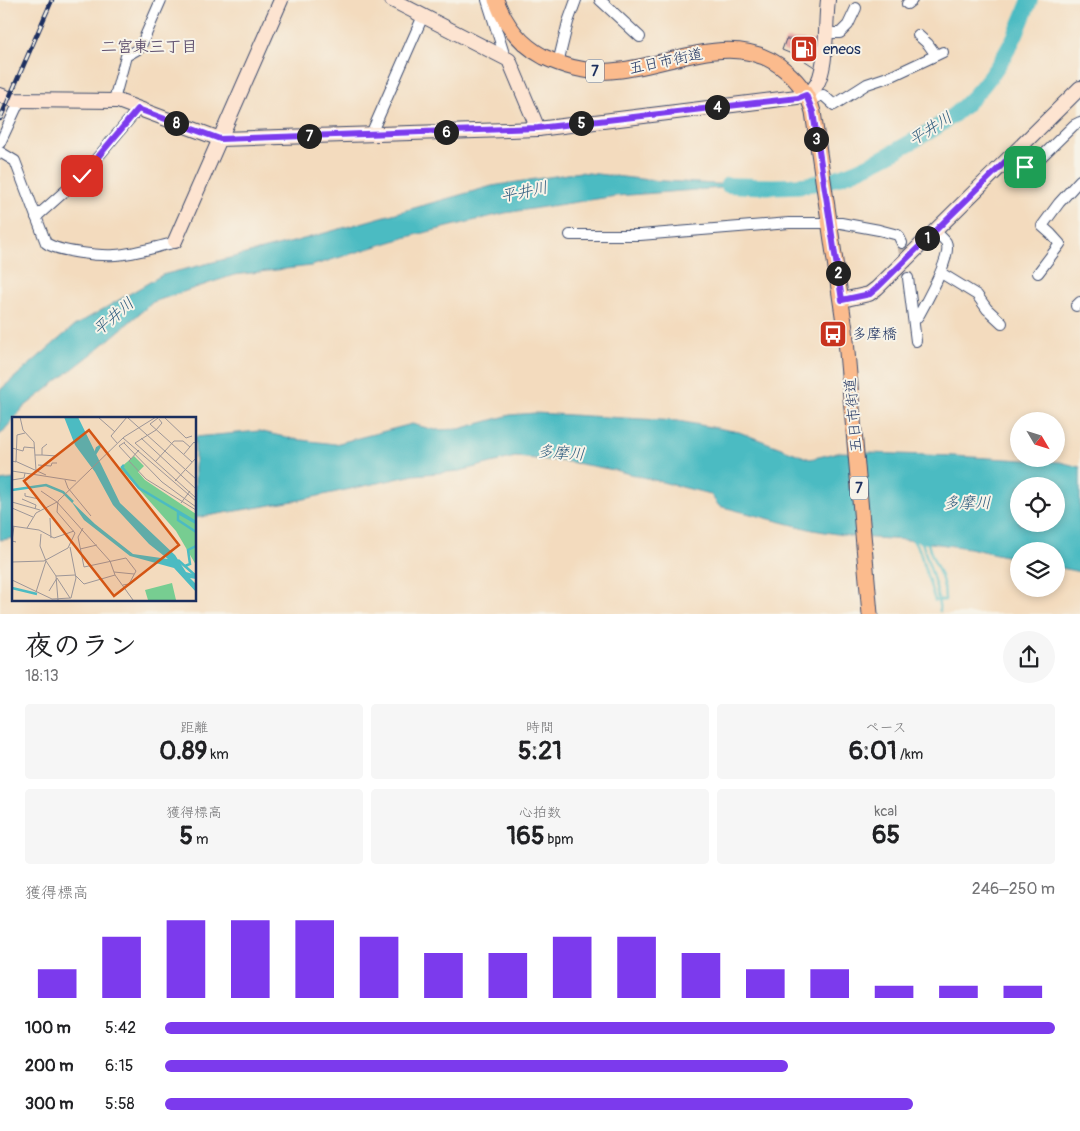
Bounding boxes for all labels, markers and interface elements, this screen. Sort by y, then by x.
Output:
fuel station icon: eneos [789,34,819,64]
district label: 二宮東三丁目 [101,37,197,57]
place label: eneos [823,40,861,59]
street label: 五日市街道 [627,44,705,79]
road number: 7 [586,59,604,82]
pin: 4 [704,94,730,120]
text: 4 [713,99,722,116]
water label: 平井川 [905,107,956,150]
pin: 8 [164,110,188,136]
pin: 5 [568,110,594,136]
text: 8 [173,115,180,132]
text: 5 [578,115,585,132]
pin: 6 [434,120,458,144]
pin: 7 [296,124,322,148]
text: 6 [442,124,451,141]
pin: 3 [804,126,828,152]
text: 7 [306,128,313,145]
text: 3 [813,131,820,148]
pin [1004,146,1046,188]
icon: arrive [1011,153,1039,181]
pin [61,155,103,197]
icon: check [68,162,96,190]
water label: 平井川 [499,177,550,207]
pin: 1 [914,226,940,250]
text: 1 [925,230,930,247]
pin: 2 [826,260,850,286]
text: 2 [835,265,842,282]
water label: 平井川 [89,293,138,340]
bus stop icon: 多摩橋 [818,319,848,349]
place label: 多摩橋 [852,325,897,344]
street label: 五日市街道 [841,377,866,453]
north arrow [1010,412,1065,468]
map controls [1010,412,1065,597]
inset map [12,417,196,601]
water label: 多摩川 [536,441,586,465]
road number: 7 [850,476,868,499]
button: locate [1010,477,1065,532]
water label: 多摩川 [943,493,991,513]
button: layers [1010,542,1065,597]
text: 夜のラン [25,629,137,664]
button: share [1003,631,1055,683]
text: 18:13 [25,666,59,686]
text: 距離 [180,719,208,736]
text: 時間 [526,719,554,736]
text: ペース [865,719,907,736]
text: 0.89 [159,736,207,767]
text: 5:21 [518,736,562,767]
text: 6:01 [849,736,897,767]
text: km [207,746,229,763]
text: /km [897,746,923,763]
text: kcal [875,803,897,820]
text: 獲得標高 [166,804,222,821]
text: 心拍数 [519,804,561,821]
text: 65 [872,820,900,851]
text: 5 [179,821,193,852]
text: 165 [507,821,544,852]
text: m [193,831,209,848]
text: bpm [544,831,573,848]
text: 246–250 m [972,879,1055,899]
text: 獲得標高 [25,883,89,903]
text: 100 m [25,1018,71,1038]
text: 5:42 [105,1018,136,1038]
text: 200 m [25,1056,73,1076]
text: 6:15 [105,1056,134,1076]
text: 300 m [25,1094,73,1114]
text: 5:58 [105,1094,135,1114]

